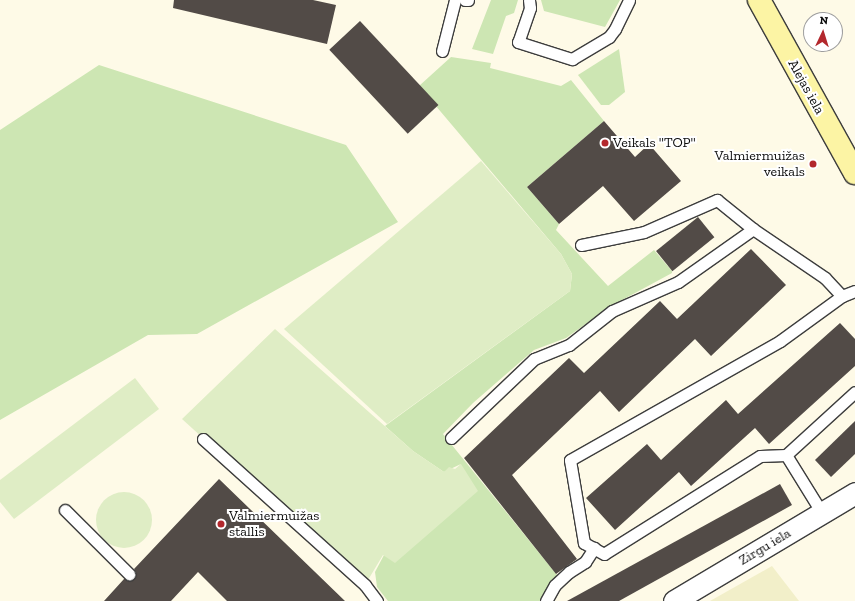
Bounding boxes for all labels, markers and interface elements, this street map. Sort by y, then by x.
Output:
north arrow [803,12,843,52]
text: N [819,14,828,27]
street label: Alejas iela [784,57,828,117]
place label: Veikals "TOP" [613,135,696,151]
marker: Veikals "TOP" [600,138,610,148]
place label: Valmiermuižas veikals [715,148,805,180]
marker: Valmiermuižas veikals [808,159,818,169]
place label: Valmiermuižas stallis [229,508,319,540]
marker: Valmiermuižas stallis [216,519,226,529]
street label: Zirgu iela [736,525,794,569]

